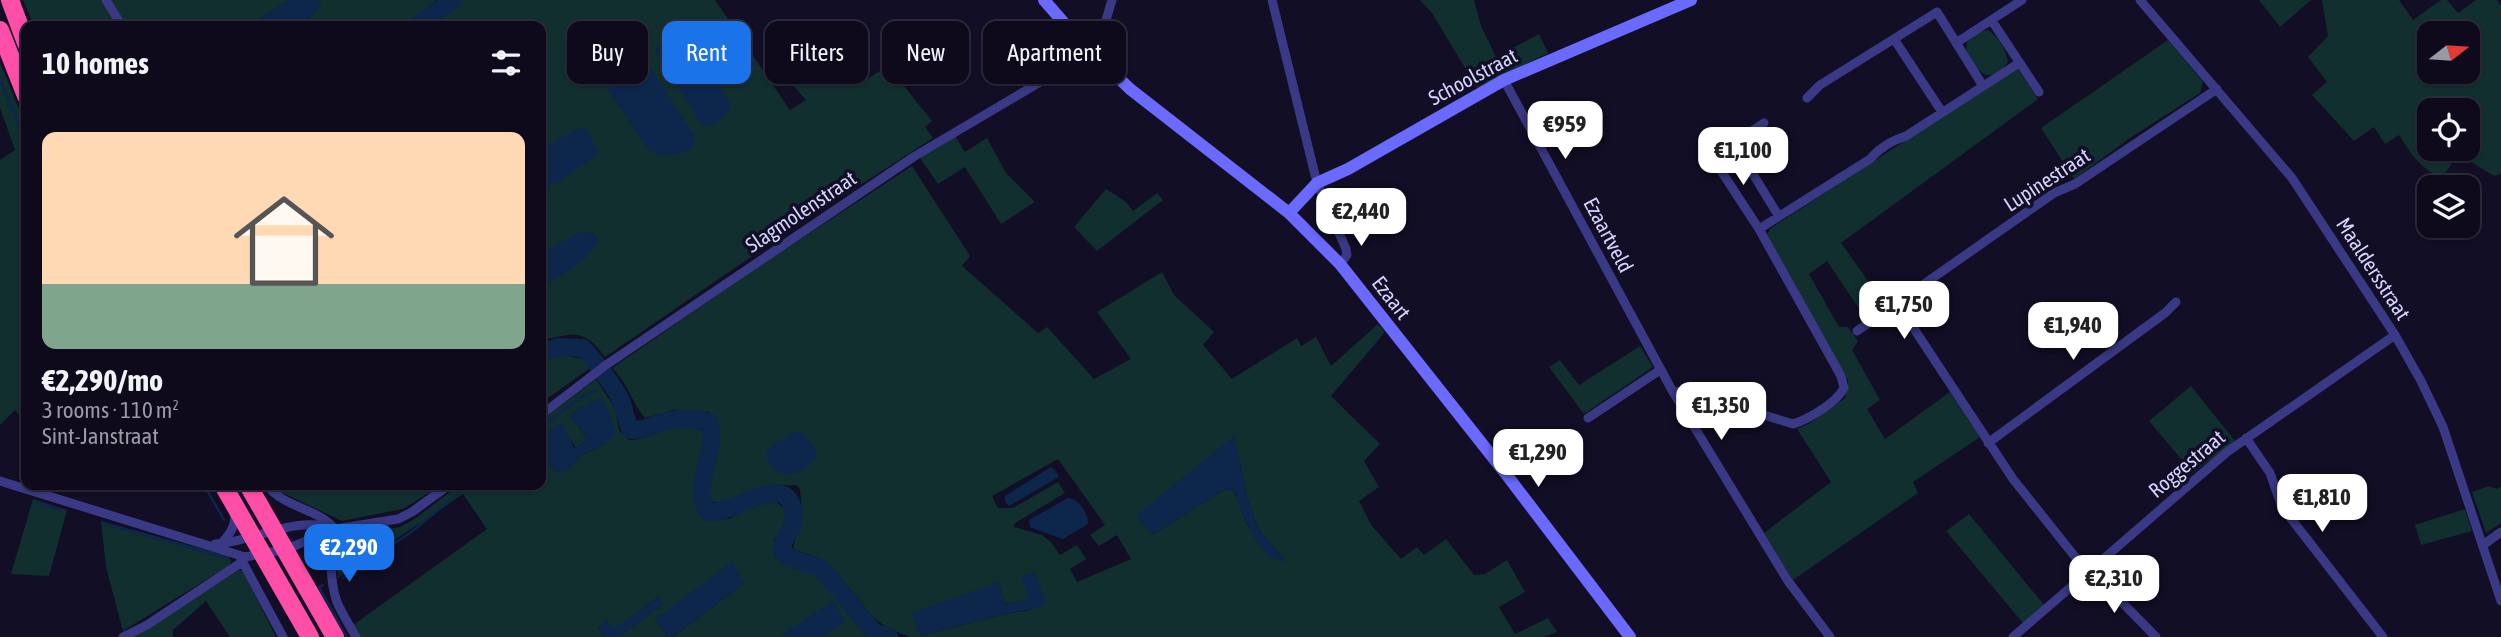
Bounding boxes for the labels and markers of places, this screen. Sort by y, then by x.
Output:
pin: €959 [1524,102,1606,161]
pin: €1,100 [1686,128,1800,187]
pin: €2,440 [1304,188,1418,248]
pin: €1,750 [1847,282,1961,341]
pin: €1,940 [2016,302,2130,362]
pin: €1,350 [1664,382,1778,442]
pin: €1,290 [1481,430,1595,489]
pin: €1,810 [2265,475,2379,534]
pin: €2,290 [292,524,406,584]
pin: €2,310 [2057,556,2171,615]

